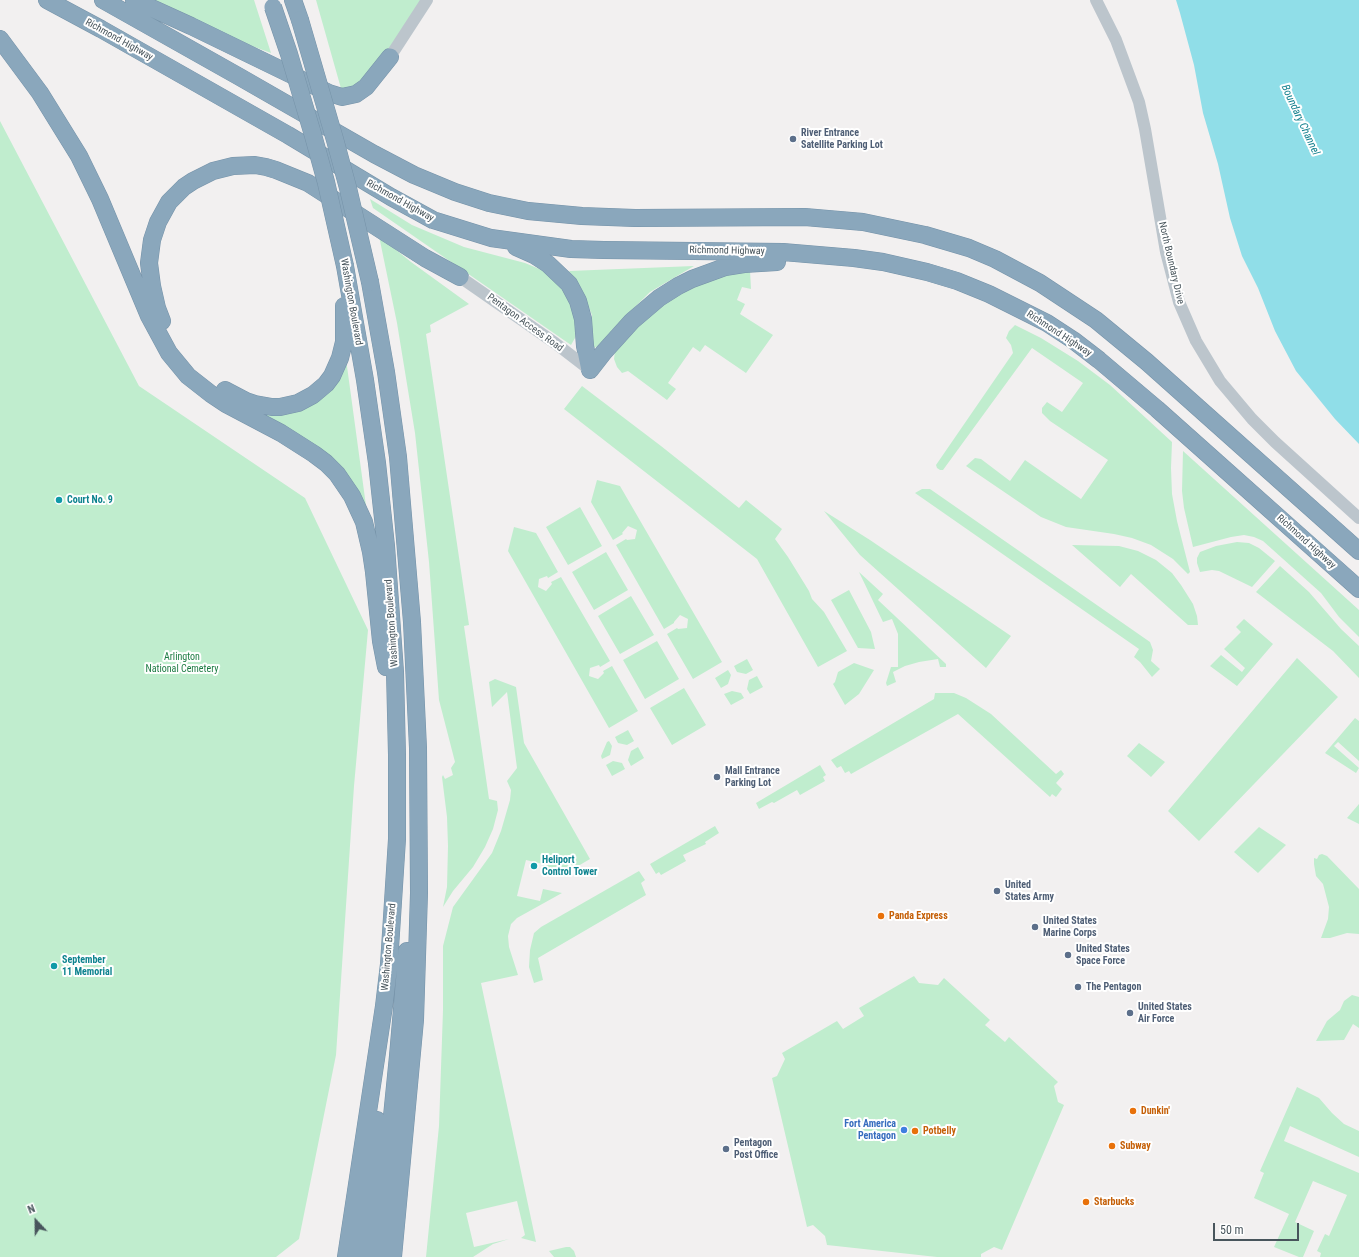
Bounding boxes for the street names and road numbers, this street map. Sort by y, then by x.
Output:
street label: Richmond Highway [83,16,155,64]
street label: Richmond Highway [364,177,436,225]
street label: North Boundary Drive [1156,221,1186,305]
street label: Richmond Highway [689,244,765,258]
street label: Washington Boulevard [337,258,365,346]
street label: Pentagon Access Road [485,291,565,355]
street label: Richmond Highway [1024,308,1094,360]
street label: Richmond Highway [1274,512,1338,572]
street label: Washington Boulevard [383,579,401,667]
street label: Washington Boulevard [379,903,399,991]

